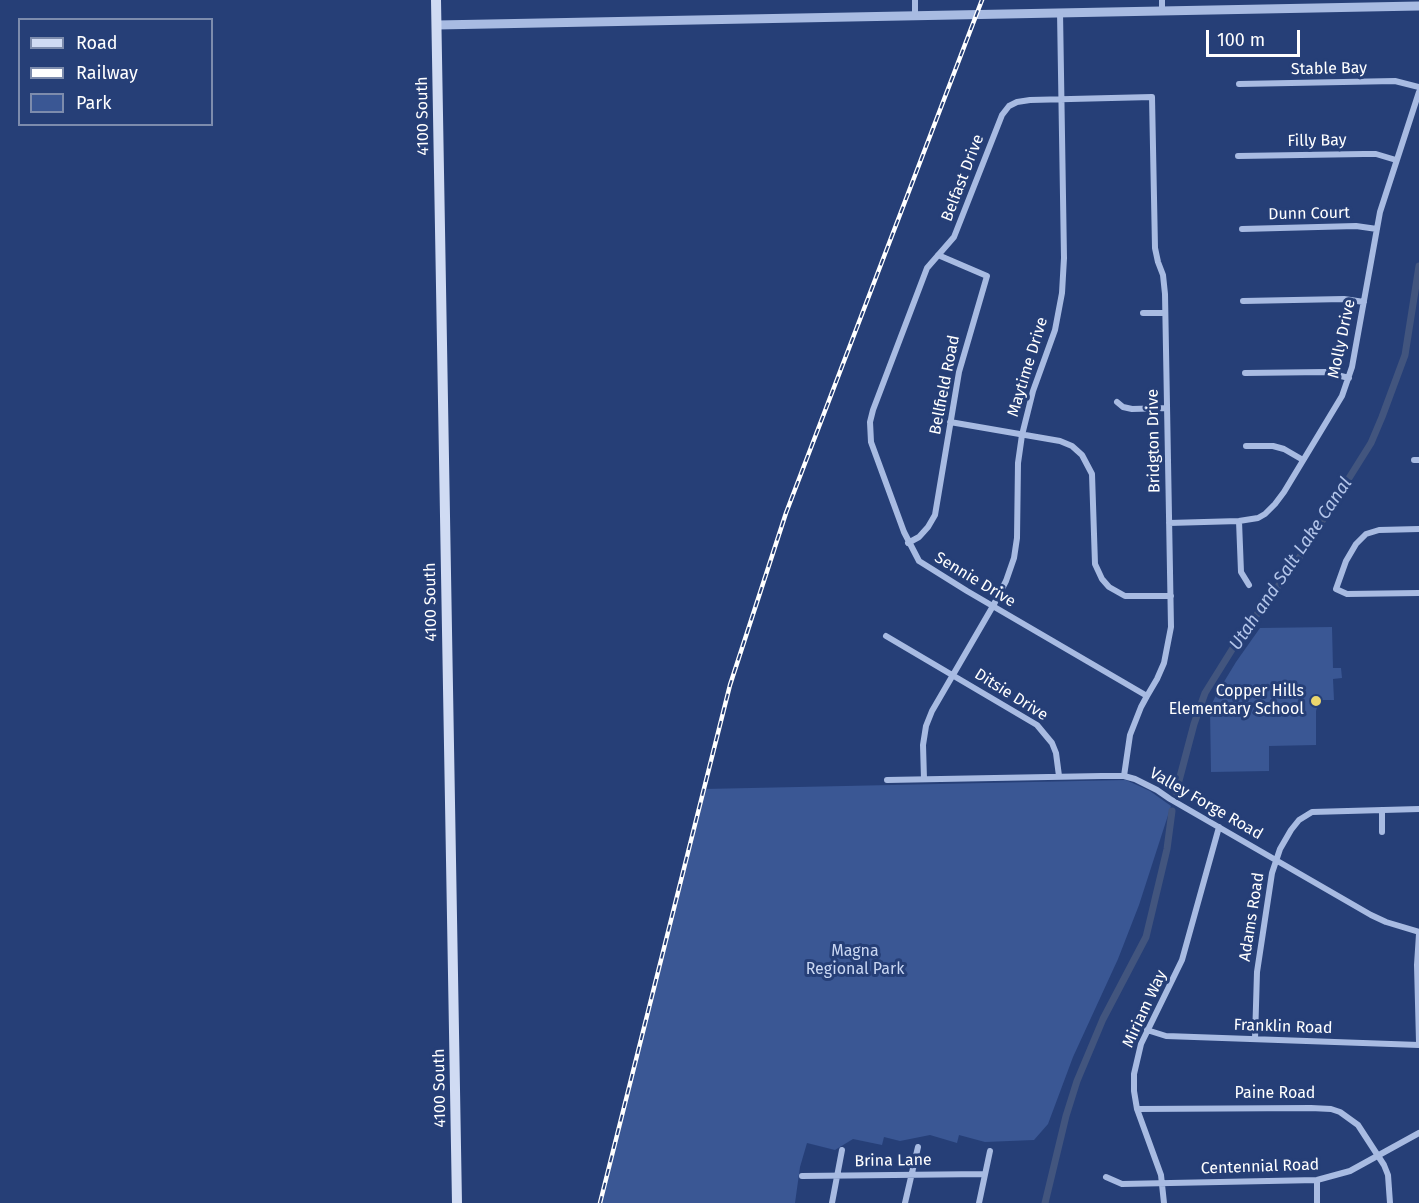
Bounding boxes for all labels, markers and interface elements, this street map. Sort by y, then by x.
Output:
legend [18,18,213,126]
scale bar [1209,18,1304,56]
text: 100 m [1217,29,1265,51]
text: Road [76,32,118,54]
street label: Stable Bay [1291,59,1367,79]
text: Railway [76,62,138,84]
street label: 4100 South [413,76,433,156]
text: Park [76,92,111,114]
street label: Filly Bay [1287,131,1347,151]
street label: Belfast Drive [938,132,988,224]
street label: Dunn Court [1268,204,1350,224]
street label: Molly Drive [1324,298,1360,380]
street label: Maytime Drive [1004,315,1052,419]
street label: Bellfield Road [926,334,964,436]
street label: Bridgton Drive [1143,389,1165,493]
water label: Utah and Salt Lake Canal [1225,474,1357,654]
street label: Sennie Drive [931,548,1019,612]
street label: 4100 South [421,562,441,642]
street label: Ditsie Drive [971,665,1051,725]
place label: Copper Hills Elementary School [1169,682,1304,720]
marker: Copper Hills Elementary School [1309,694,1323,708]
street label: Valley Forge Road [1146,764,1266,844]
street label: Adams Road [1235,871,1269,963]
park label: Magna Regional Park [806,942,904,980]
street label: Miriam Way [1119,967,1171,1051]
street label: Franklin Road [1233,1016,1333,1038]
street label: 4100 South [430,1048,450,1128]
street label: Paine Road [1235,1084,1315,1104]
street label: Brina Lane [854,1151,932,1171]
street label: Centennial Road [1200,1155,1320,1179]

